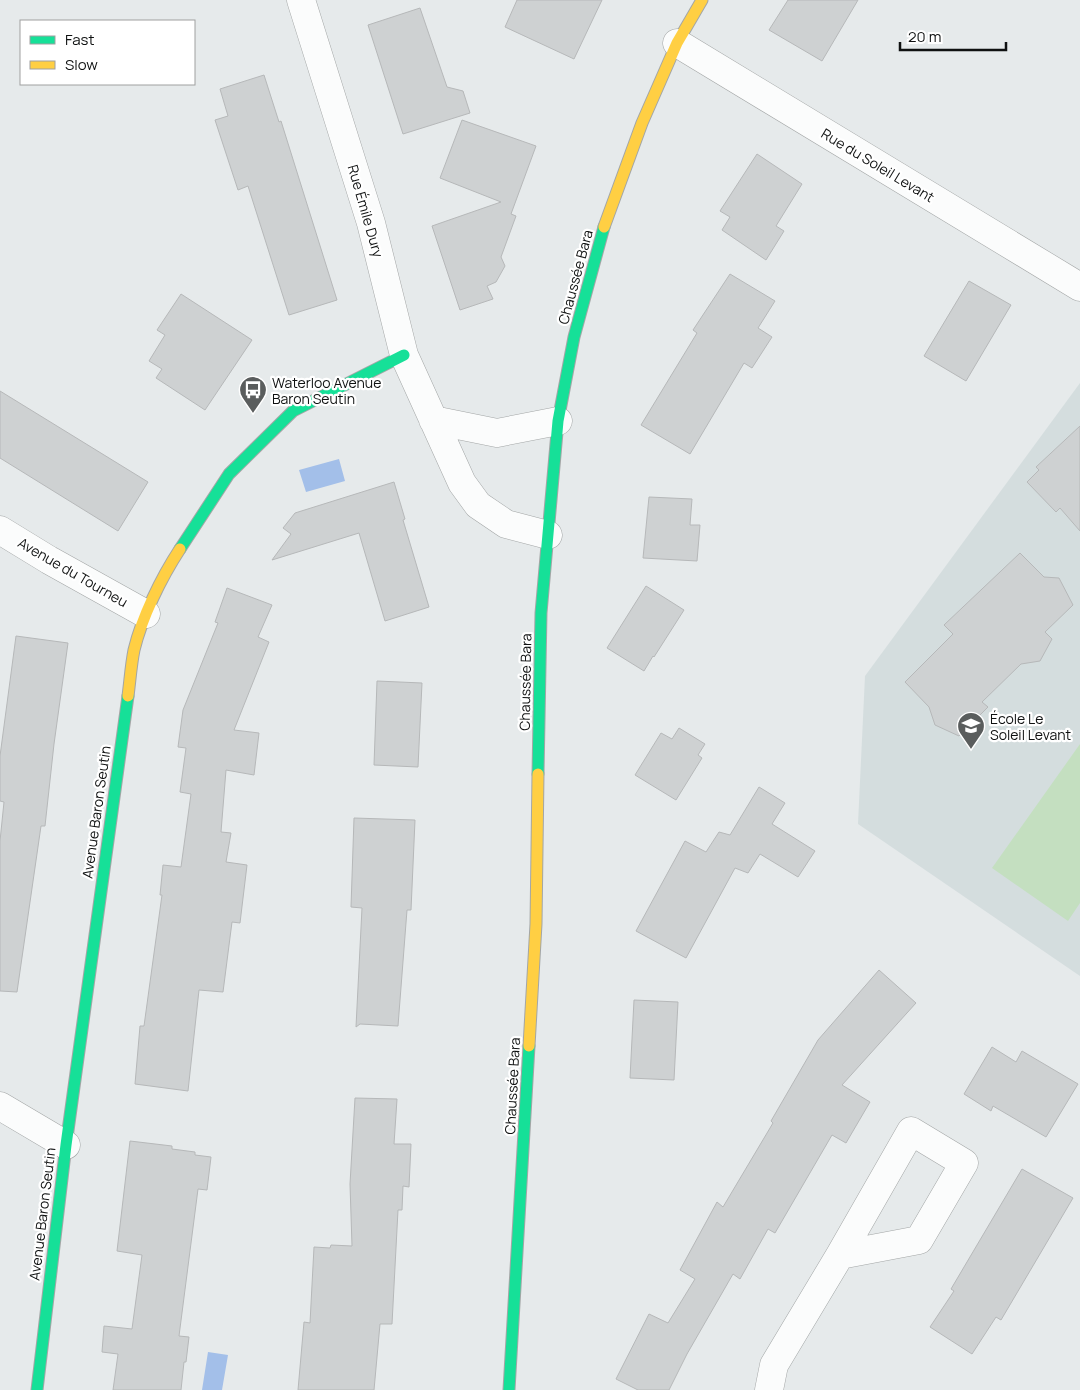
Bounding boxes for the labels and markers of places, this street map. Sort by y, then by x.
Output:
place label: Waterloo Avenue Baron Seutin [272,373,381,408]
bus stop icon: Waterloo Avenue Baron Seutin [238,375,268,414]
place label: École Le Soleil Levant [990,709,1072,744]
school or university icon: École Le Soleil Levant [956,711,986,750]

